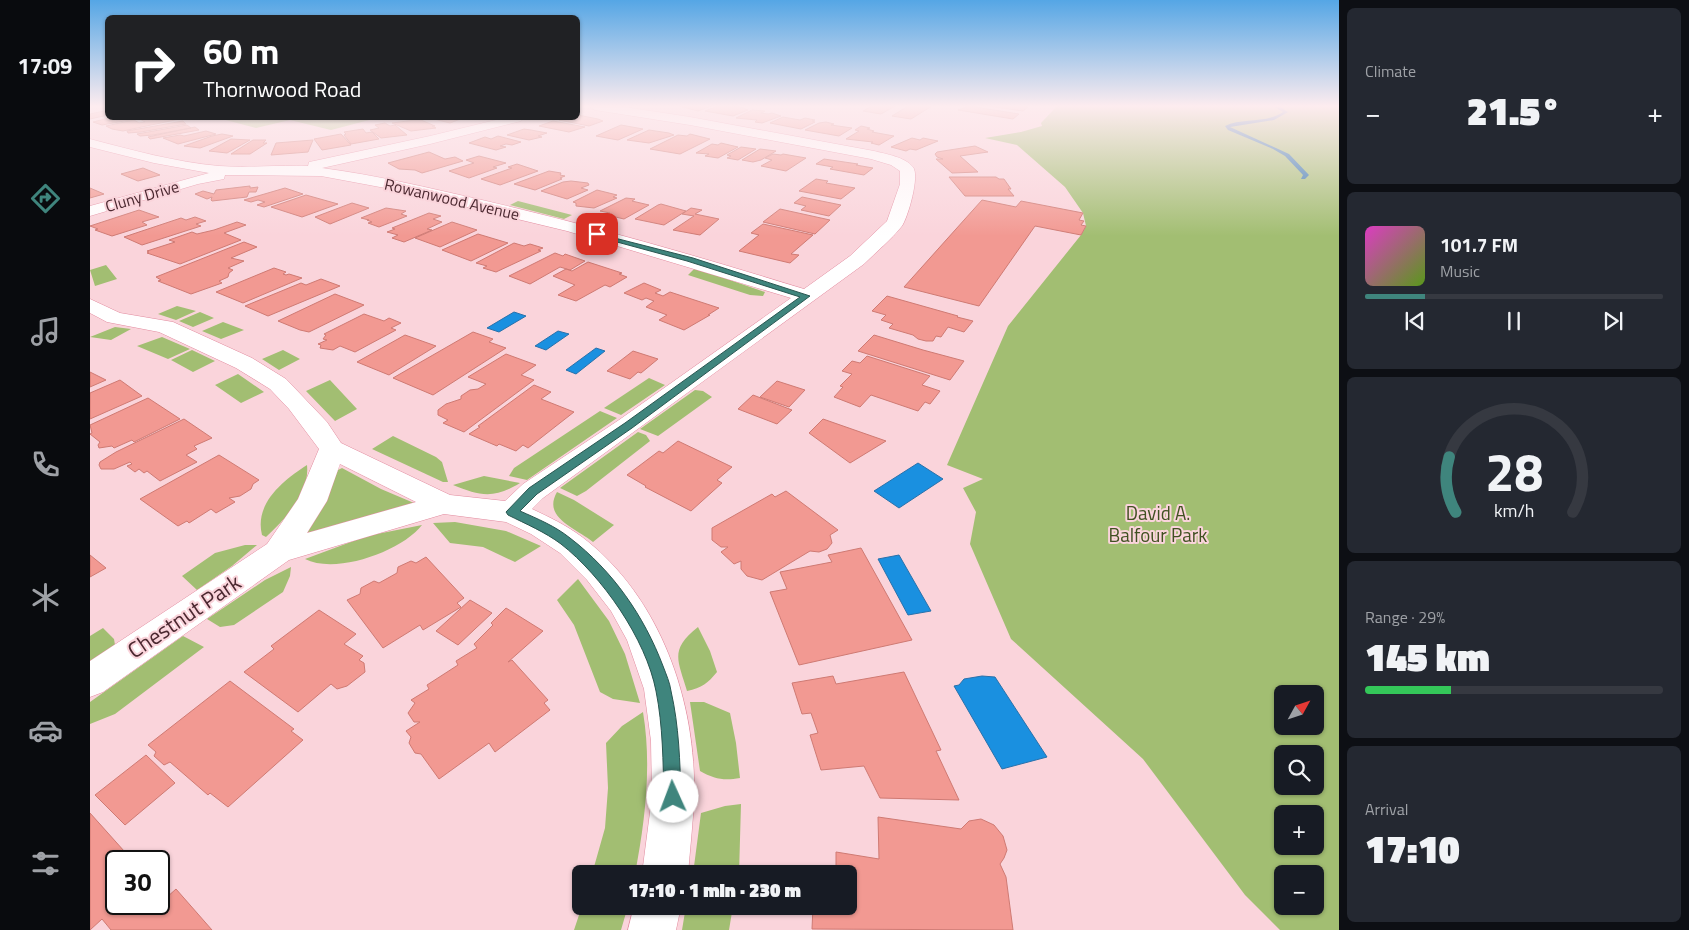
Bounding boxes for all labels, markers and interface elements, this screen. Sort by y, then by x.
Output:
text: 60 m [203,24,279,78]
icon: right [120,35,185,100]
text: 17:09 [18,49,72,83]
text: Climate [1365,59,1416,83]
text: Thornwood Road [203,72,361,106]
text: 21.5° [1467,82,1561,140]
text: − [1365,91,1381,134]
text: + [1647,91,1663,134]
street label: Rowanwood Avenue [382,172,522,226]
street label: Cluny Drive [102,174,182,218]
icon: directions [28,181,63,216]
pin [576,213,618,255]
icon: arrive [583,220,611,248]
text: 101.7 FM [1440,230,1518,259]
text: Music [1440,259,1480,283]
icon: previous [1401,307,1429,335]
icon: pause [1500,307,1528,335]
icon: next [1599,307,1627,335]
icon: music [28,314,63,349]
text: 28 [1485,432,1543,511]
icon: phone [28,447,63,482]
text: km/h [1494,497,1534,524]
park label: David A. Balfour Park [1109,498,1207,549]
street label: Chestnut Park [120,565,248,667]
icon: climate [28,580,63,615]
text: Range · 29% [1365,605,1445,629]
text: 145 km [1365,628,1490,686]
north arrow [1274,685,1324,735]
map controls [1274,685,1324,915]
icon: car [28,713,63,748]
button: search [1274,745,1324,795]
position arrow [646,770,698,822]
text: Arrival [1365,797,1408,821]
button: + [1274,805,1324,855]
text: 17:10 [1365,820,1460,878]
icon: filters [28,846,63,881]
speed limit sign: 30 [105,850,170,915]
button: − [1274,865,1324,915]
text: 17:10 · 1 min · 230 m [628,875,801,904]

